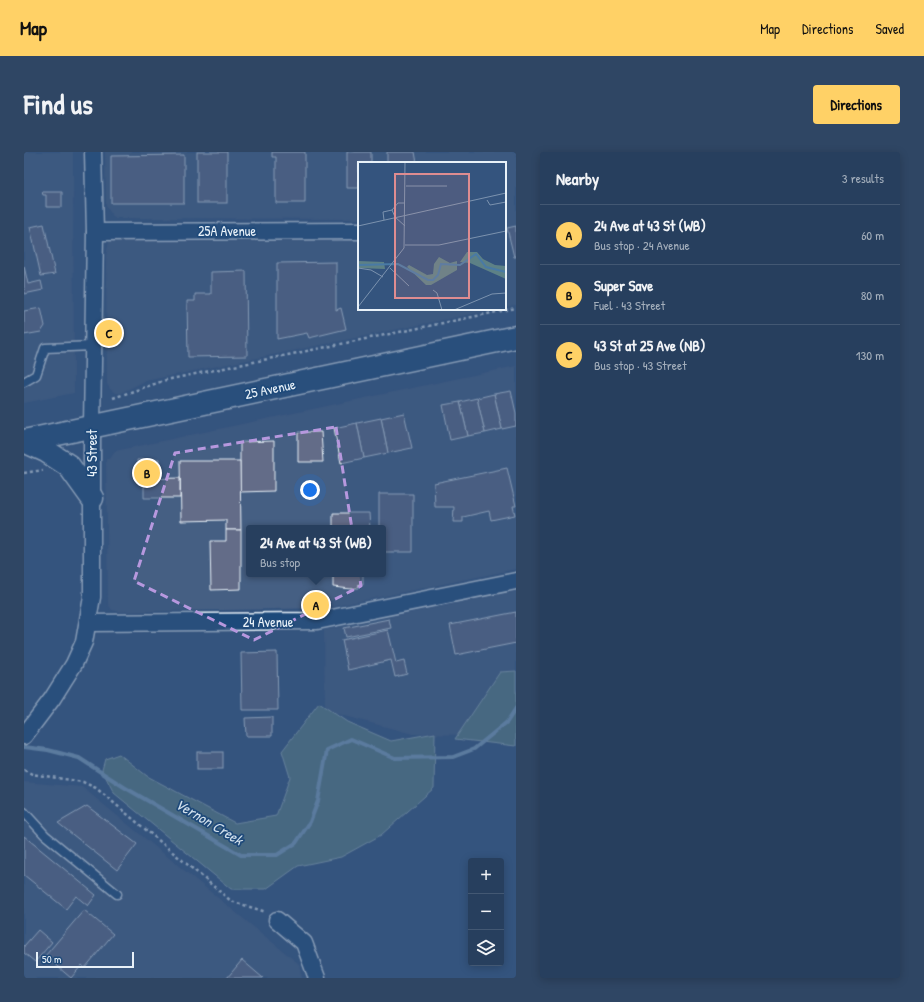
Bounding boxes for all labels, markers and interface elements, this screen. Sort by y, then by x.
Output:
text: Map [20,15,47,41]
text: Map [760,19,780,38]
text: Directions [802,19,853,38]
text: Saved [875,19,904,38]
text: Find us [24,85,93,123]
button: Directions [813,85,900,124]
inset map [358,162,506,310]
text: Nearby [556,167,599,190]
text: 3 results [842,169,884,187]
text: 24 Ave at 43 St (WB) [594,215,706,236]
street label: 25A Avenue [198,221,256,240]
text: A [566,226,572,244]
text: 60 m [861,226,884,244]
text: Bus stop · 24 Avenue [594,236,690,254]
text: Super Save [594,275,653,296]
text: B [566,286,572,304]
text: 80 m [861,286,884,304]
text: Fuel · 43 Street [594,296,665,314]
pin: C [96,318,122,348]
text: 43 St at 25 Ave (NB) [594,335,705,356]
text: C [565,346,573,364]
text: 130 m [856,346,884,364]
text: Bus stop · 43 Street [594,356,687,374]
street label: 25 Avenue [243,374,297,403]
street label: 43 Street [82,429,101,477]
pin: B [134,458,160,488]
your location [300,480,320,500]
popup [246,525,386,577]
text: 24 Ave at 43 St (WB) [260,532,372,553]
text: Bus stop [260,553,300,571]
pin: A [303,590,329,620]
street label: 24 Avenue [243,612,294,631]
water label: Vernon Creek [172,793,248,851]
map controls [468,858,504,966]
button: + [468,858,504,894]
button: − [468,894,504,930]
button: layers [468,930,504,966]
scale bar [36,950,134,969]
text: 50 m [42,952,62,966]

